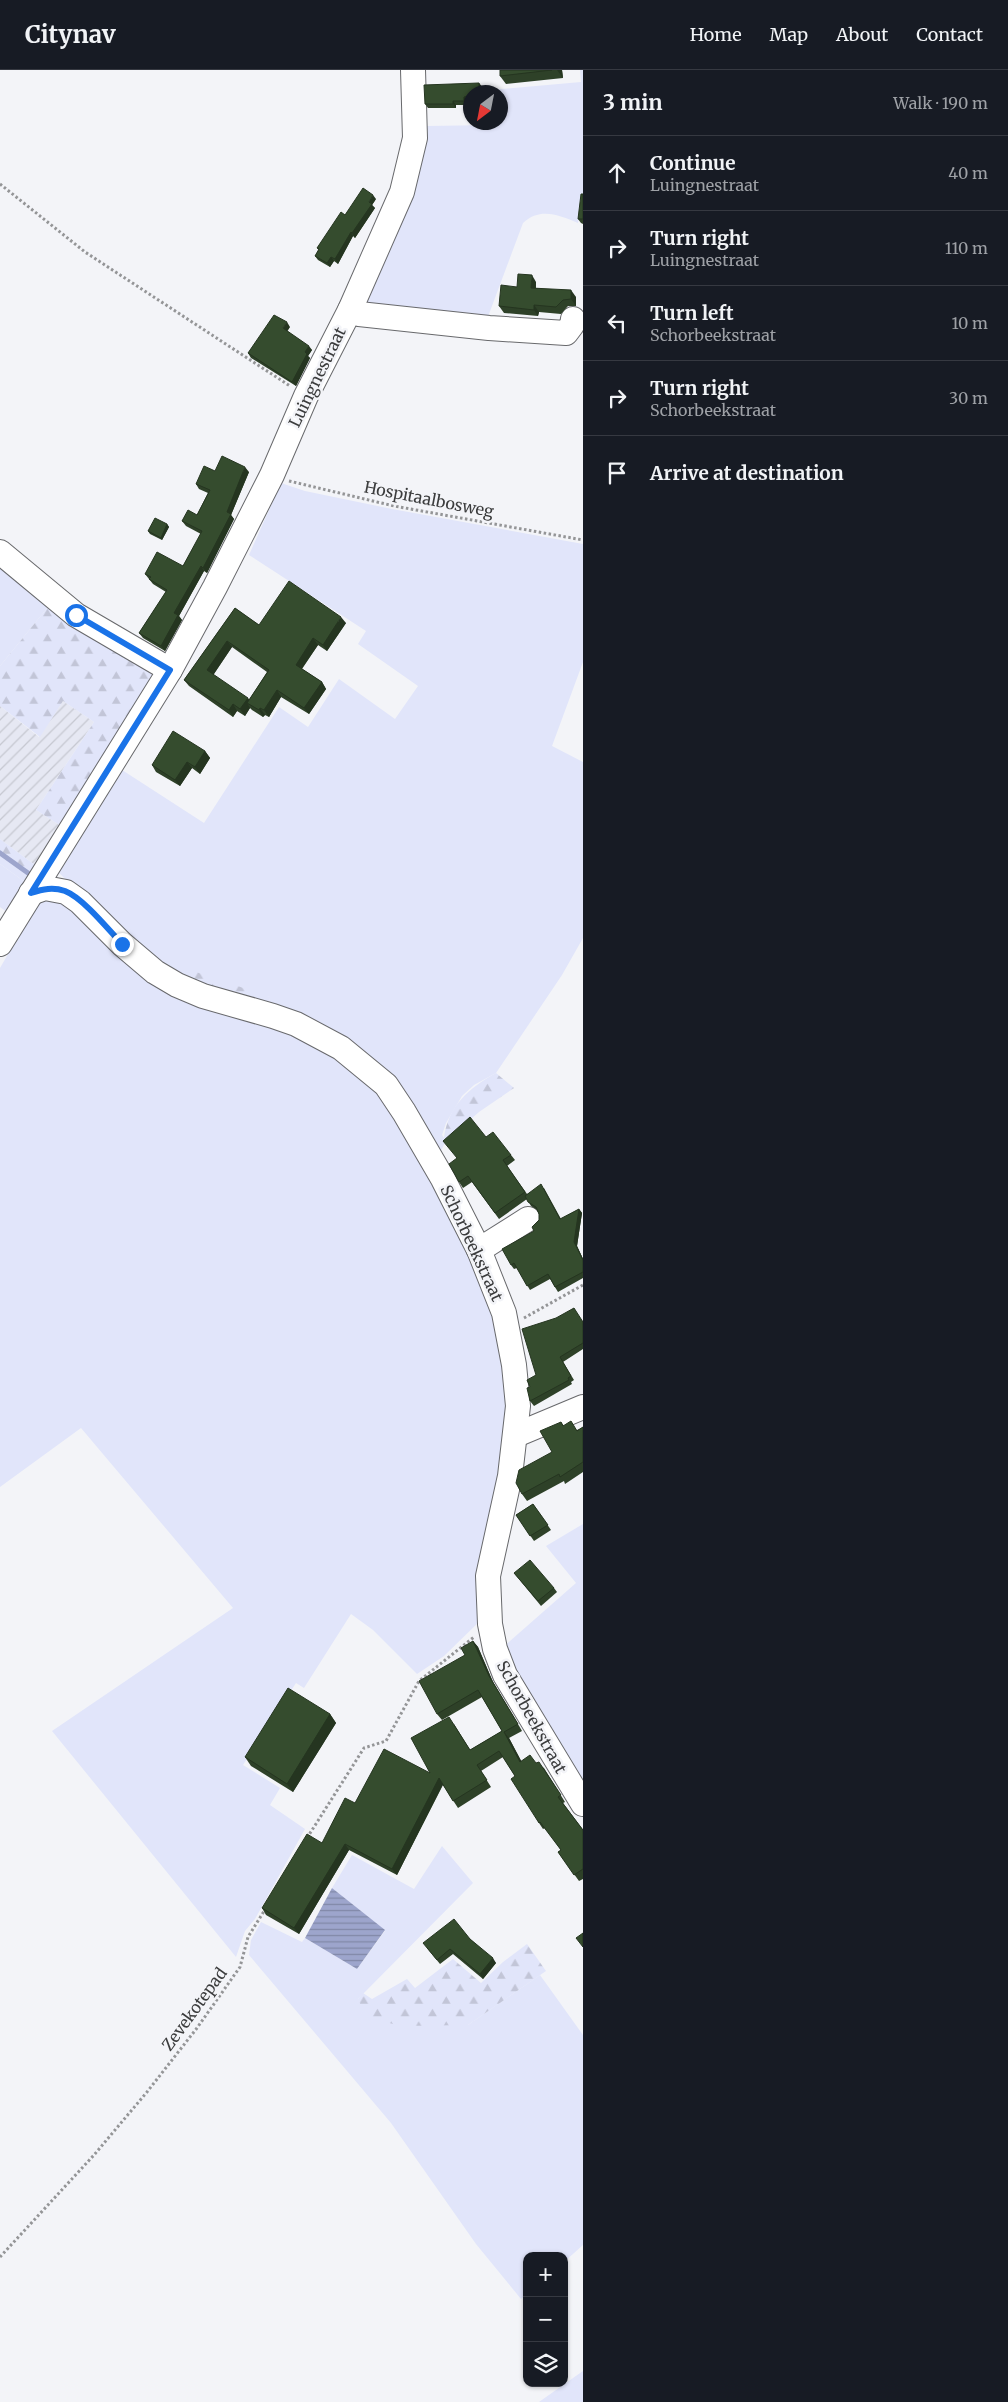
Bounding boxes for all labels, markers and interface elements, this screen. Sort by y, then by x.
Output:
text: Citynav [25,19,116,50]
text: Home [690,23,742,46]
text: Map [770,23,808,46]
text: About [836,23,888,46]
text: Contact [916,23,983,46]
north arrow [463,85,508,130]
text: 3 min [603,89,662,116]
text: Walk · 190 m [893,93,988,113]
text: Continue [650,151,736,175]
icon: ahead [603,159,631,187]
text: 40 m [948,163,988,183]
text: Luingnestraat [650,175,759,195]
text: Turn right [650,226,749,250]
icon: right [603,234,631,262]
text: 110 m [945,238,988,258]
text: Luingnestraat [650,250,759,270]
text: Turn left [650,301,734,325]
icon: left [603,309,631,337]
text: 10 m [951,313,988,333]
street label: Luingnestraat [284,323,350,430]
text: Schorbeekstraat [650,325,776,345]
text: Turn right [650,376,749,400]
icon: right [603,384,631,412]
text: 30 m [949,388,988,408]
text: Schorbeekstraat [650,400,776,420]
icon: arrive [603,459,631,487]
text: Arrive at destination [650,461,844,485]
street label: Hospitaalbosweg [362,477,496,521]
route start [65,604,88,627]
route end [111,933,134,956]
street label: Schorbeekstraat [436,1182,508,1305]
street label: Schorbeekstraat [493,1657,572,1778]
street label: Zevekotepad [157,1963,231,2054]
map controls [523,2252,568,2387]
button: + [523,2252,568,2297]
button: − [523,2297,568,2342]
button: layers [523,2342,568,2387]

